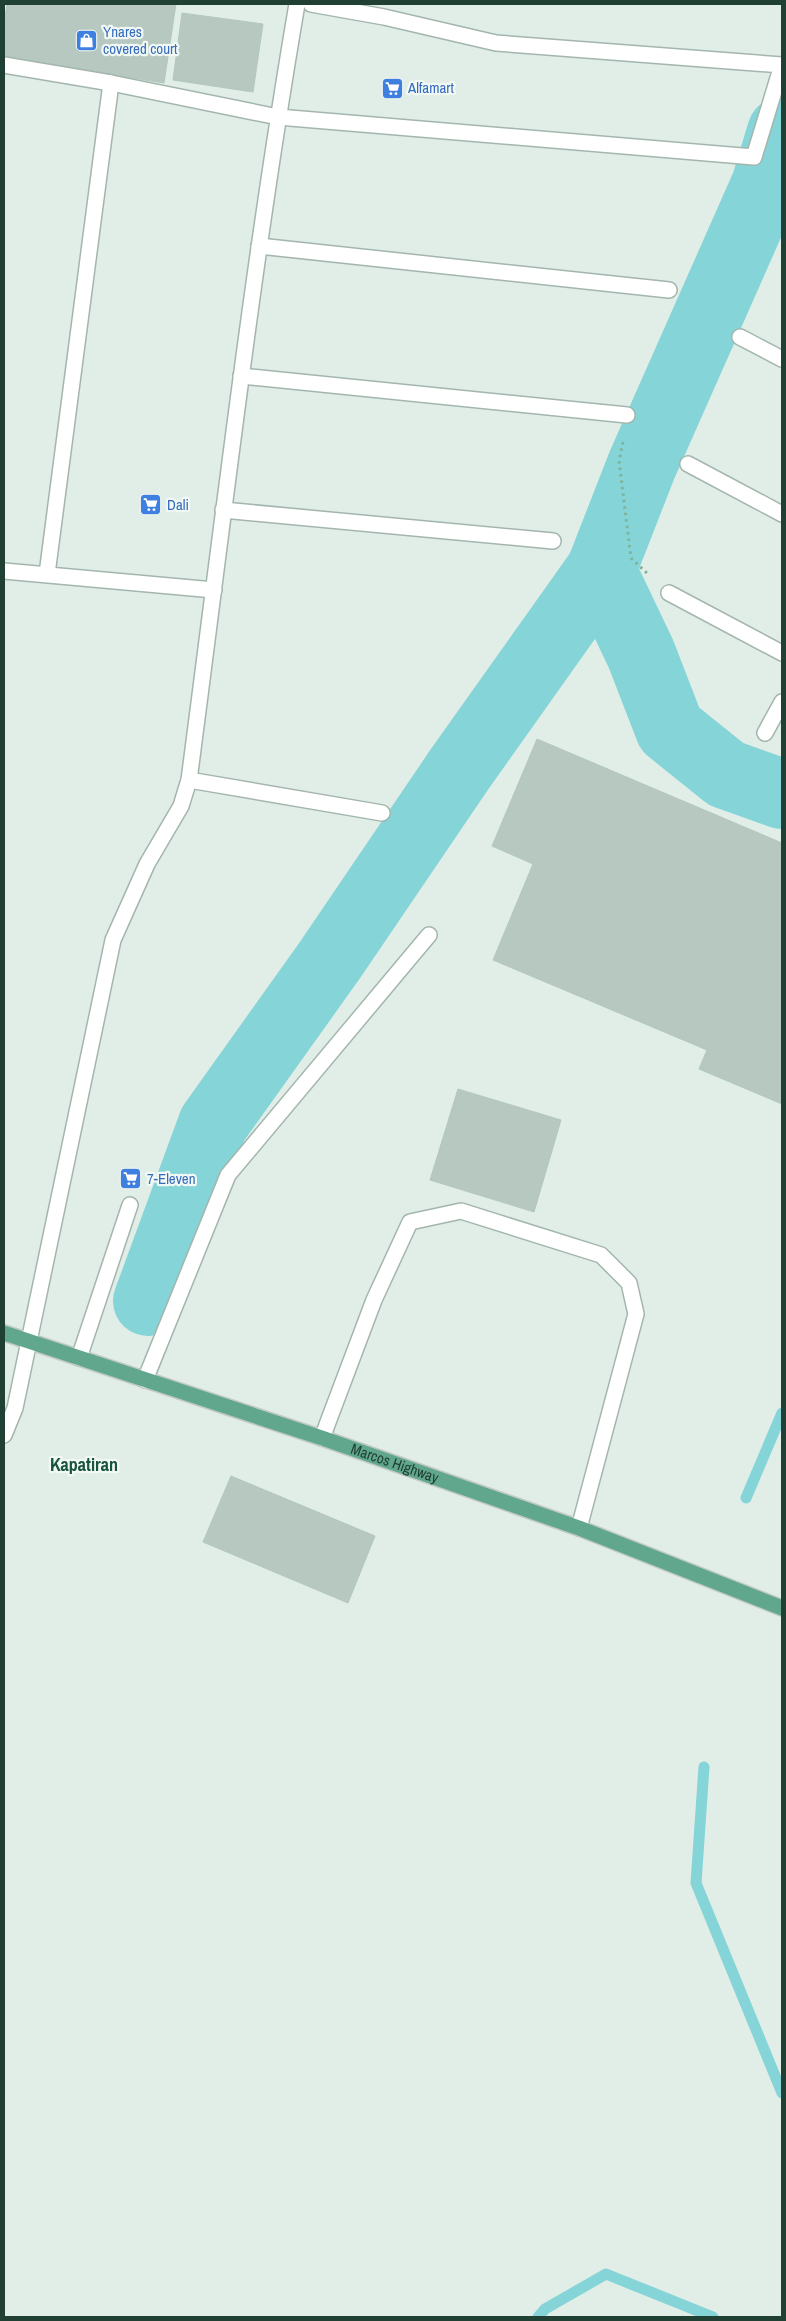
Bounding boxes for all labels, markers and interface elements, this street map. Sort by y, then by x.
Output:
place label: Ynares covered court [103,21,178,59]
shop icon: Ynares covered court [75,29,99,53]
supermarket icon: Alfamart [380,76,404,100]
place label: Alfamart [407,77,454,98]
supermarket icon: Dali [139,493,163,517]
place label: Dali [167,494,189,515]
supermarket icon: 7-Eleven [119,1167,143,1191]
place label: 7-Eleven [147,1168,196,1189]
street label: Marcos Highway [348,1438,442,1488]
district label: Kapatiran [50,1452,118,1477]

